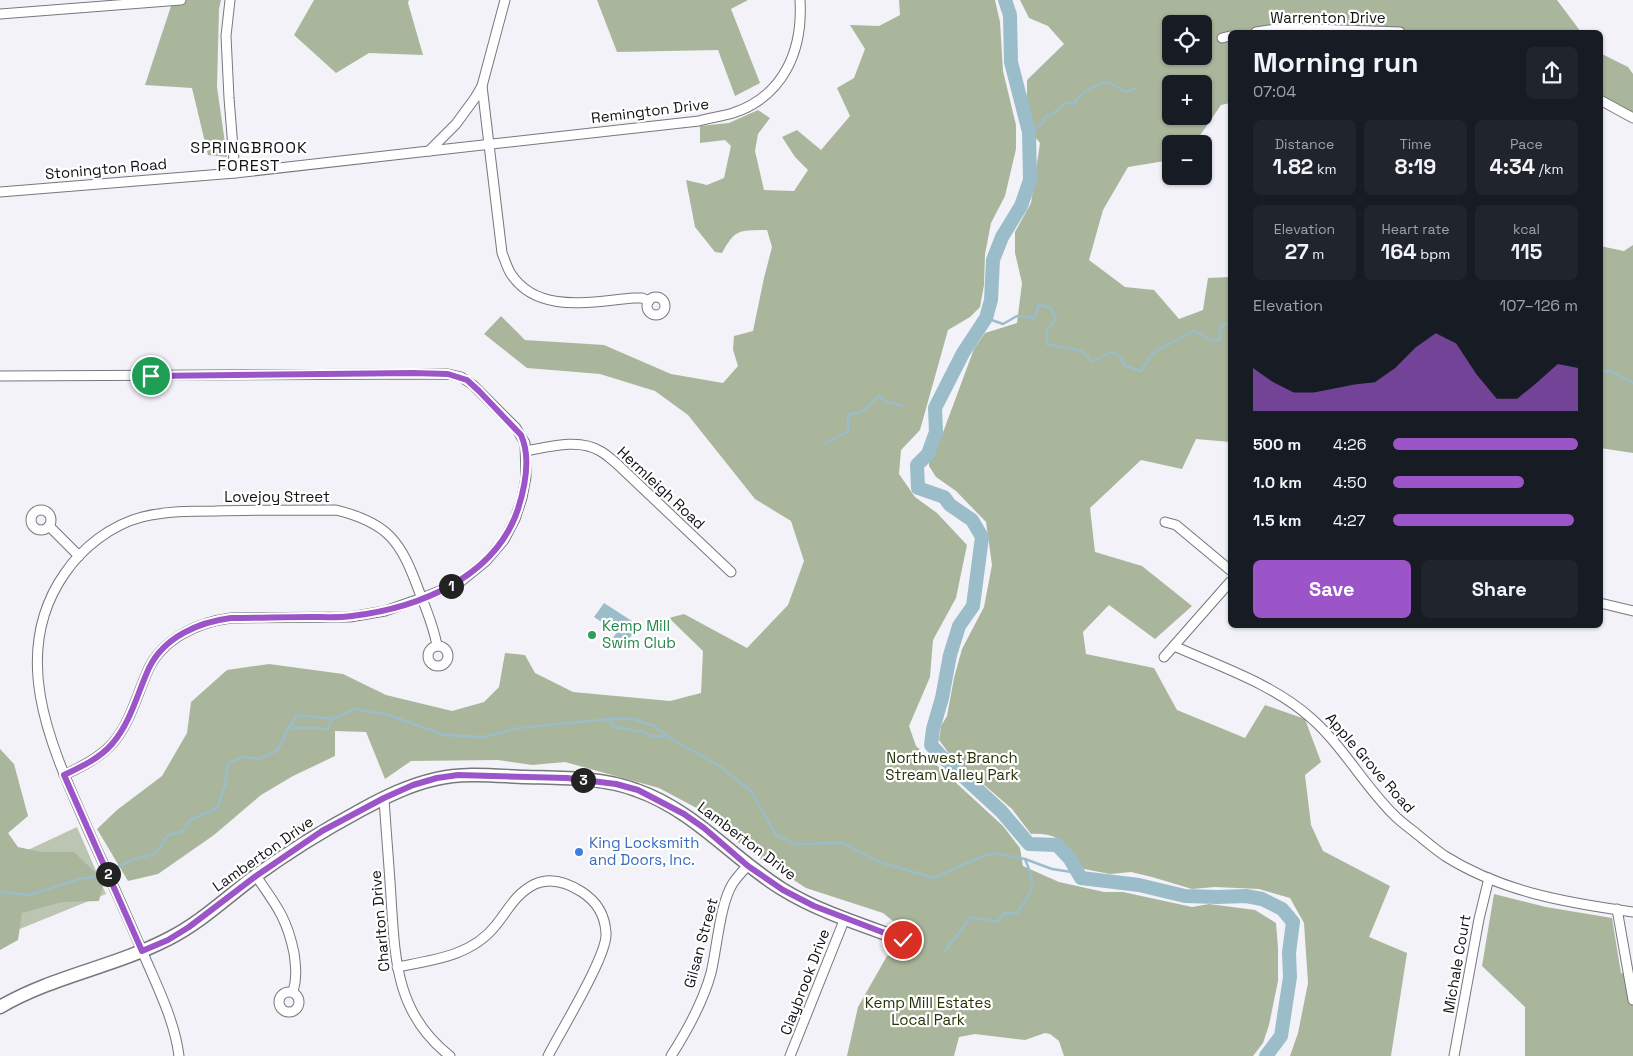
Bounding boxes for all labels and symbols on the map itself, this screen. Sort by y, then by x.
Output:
street label: Warrenton Drive [1270,8,1386,27]
street label: Remington Drive [590,94,710,127]
district label: SPRINGBROOK FOREST [190,137,308,176]
street label: Stonington Road [44,154,168,183]
pin [130,355,172,397]
street label: Hermleigh Road [614,442,709,533]
street label: Lovejoy Street [224,487,330,506]
pin: 1 [438,574,464,598]
place label: Kemp Mill Swim Club [602,616,676,652]
marker: Kemp Mill Swim Club [586,629,598,641]
street label: Apple Grove Road [1322,709,1419,817]
park label: Northwest Branch Stream Valley Park [885,748,1019,784]
pin: 3 [570,768,596,792]
street label: Lamberton Drive [694,797,801,884]
street label: Lamberton Drive [209,812,317,895]
place label: King Locksmith and Doors, Inc. [589,833,699,869]
marker: King Locksmith and Doors, Inc. [573,846,585,858]
pin: 2 [96,862,120,886]
street label: Charlton Drive [366,869,393,973]
street label: Gilsan Street [679,896,722,990]
street label: Michale Court [1438,913,1475,1015]
pin [882,919,924,961]
street label: Claybrook Drive [776,926,834,1038]
park label: Kemp Mill Estates Local Park [865,993,991,1029]

